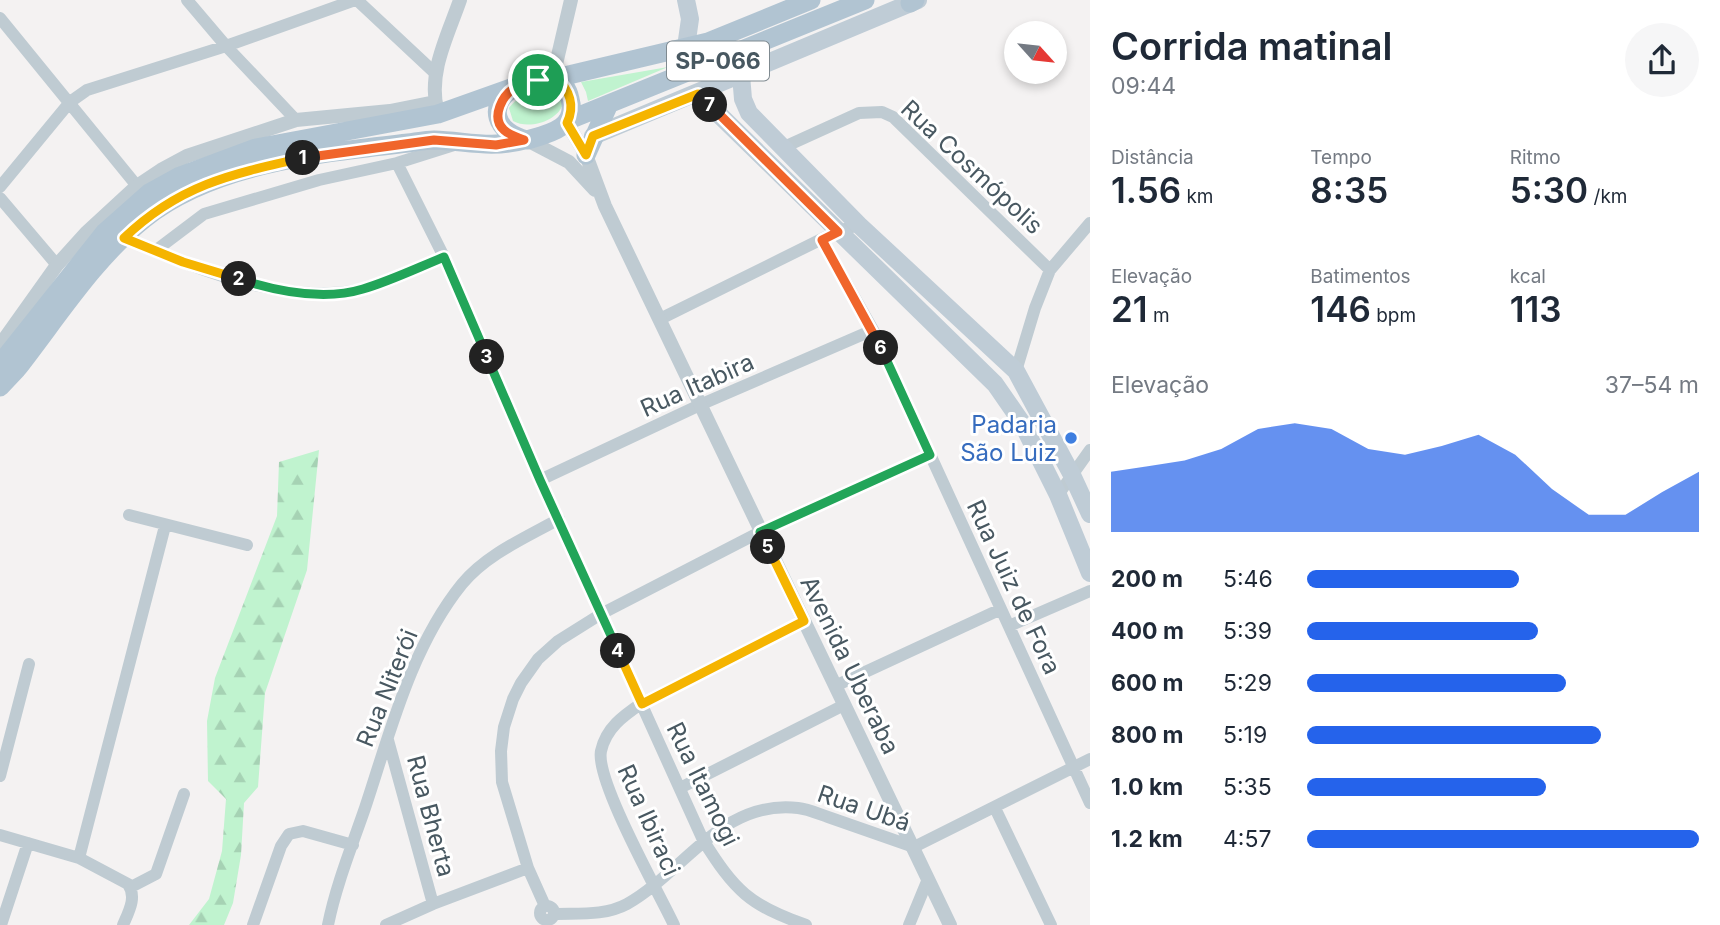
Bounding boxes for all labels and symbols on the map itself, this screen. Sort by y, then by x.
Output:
north arrow [1004,21,1068,84]
road number: SP-066 [667,41,769,80]
pin [508,50,568,110]
pin: 7 [692,88,728,122]
street label: Rua Cosmópolis [895,94,1049,240]
pin: 1 [286,140,320,176]
pin: 2 [222,262,256,296]
pin: 6 [864,330,898,366]
pin: 3 [470,340,504,374]
street label: Rua Itabira [636,347,758,423]
place label: Padaria São Luiz [960,410,1057,467]
marker: Padaria São Luiz [1063,430,1079,446]
street label: Rua Juiz de Fora [961,495,1067,679]
pin: 5 [750,530,786,564]
street label: Avenida Uberaba [794,571,906,759]
street label: Rua Niterói [350,625,424,751]
pin: 4 [600,634,636,668]
street label: Rua Itamogi [661,717,745,851]
street label: Rua Bherta [401,752,461,880]
street label: Rua Ibiraci [612,760,686,880]
street label: Rua Ubá [814,779,914,837]

